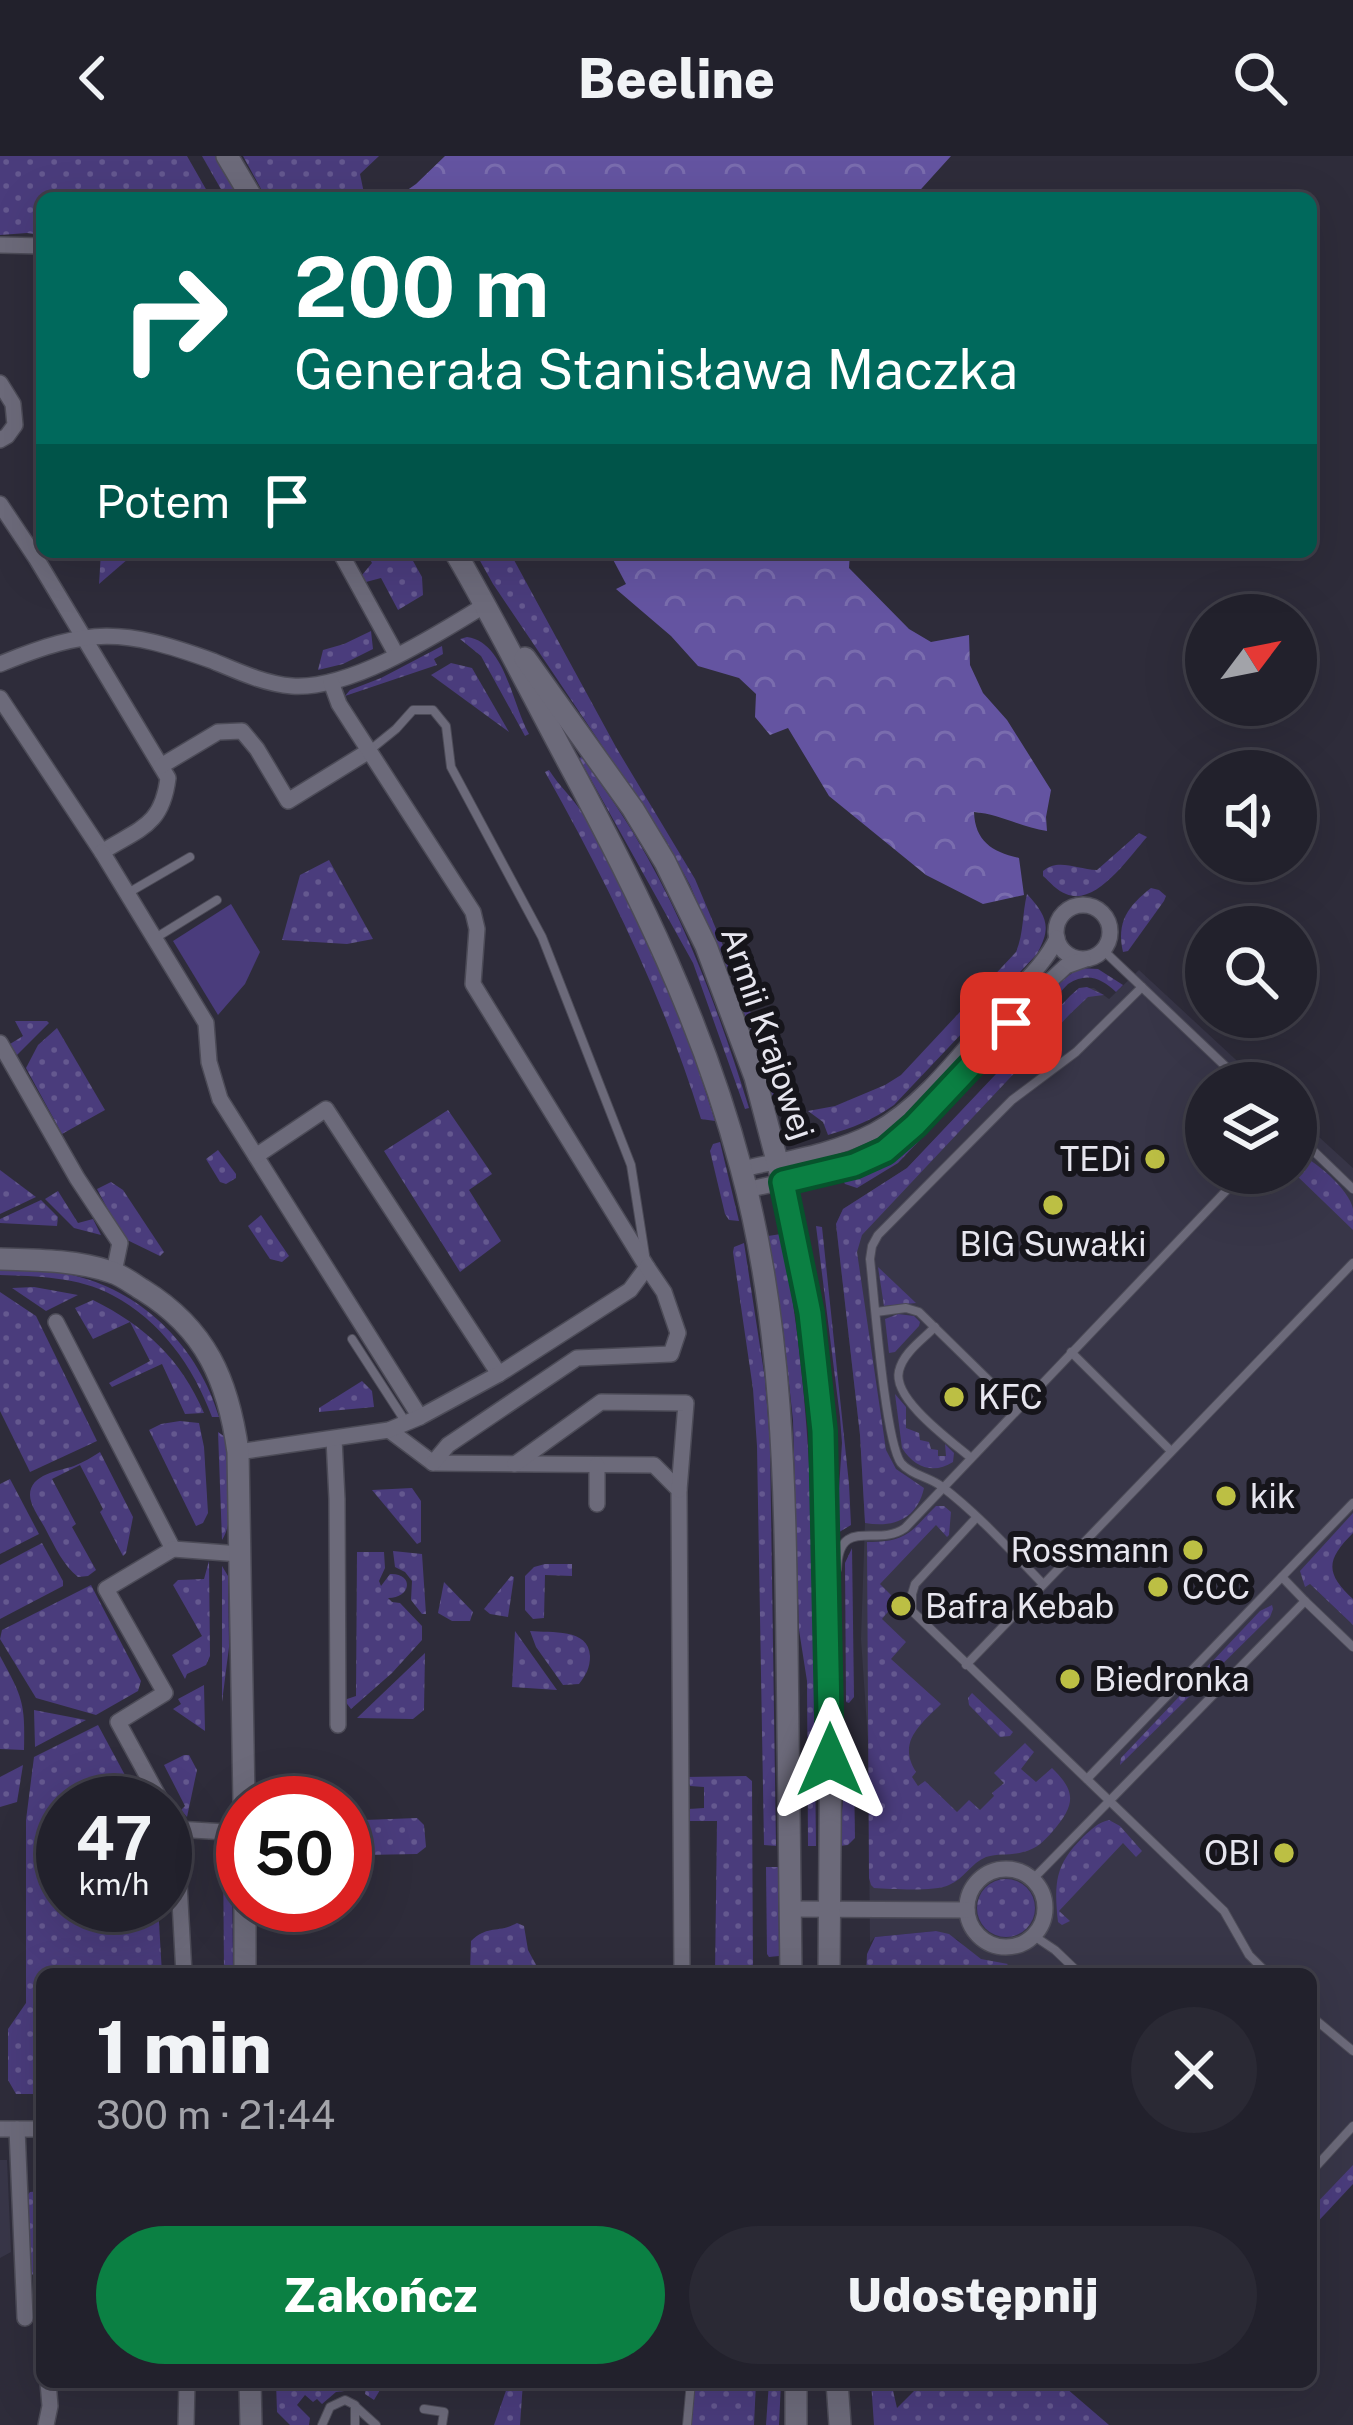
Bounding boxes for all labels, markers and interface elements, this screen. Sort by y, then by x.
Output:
icon: back [60,45,126,111]
icon: search [1227,45,1293,111]
text: Beeline [578,47,775,110]
text: 200 m [294,237,550,336]
icon: right [96,240,252,396]
text: Generała Stanisława Maczka [294,338,1018,401]
icon: arrive [254,468,320,534]
text: Potem [96,475,230,528]
north arrow [1185,594,1317,726]
map controls [1185,594,1317,1194]
button: sound [1185,750,1317,882]
button: search [1185,906,1317,1038]
street label: Armii Krajowej [714,922,822,1144]
pin [960,972,1062,1074]
icon: arrive [978,990,1044,1056]
button: layers [1185,1062,1317,1194]
place label: TEDi [1060,1140,1131,1178]
marker: TEDi [1142,1146,1168,1172]
marker: BIG Suwałki [1040,1192,1066,1218]
place label: BIG Suwałki [960,1225,1146,1263]
place label: KFC [978,1378,1043,1416]
marker: KFC [941,1384,967,1410]
place label: kik [1250,1477,1295,1515]
marker: kik [1213,1483,1239,1509]
place label: Rossmann [1011,1531,1169,1569]
marker: Rossmann [1180,1537,1206,1563]
place label: CCC [1182,1568,1250,1606]
marker: CCC [1145,1574,1171,1600]
place label: Bafra Kebab [925,1587,1114,1625]
marker: Bafra Kebab [888,1593,914,1619]
place label: Biedronka [1094,1660,1250,1698]
marker: Biedronka [1057,1666,1083,1692]
position arrow [767,1697,893,1823]
speed limit sign: 50 [216,1776,372,1932]
text: 47 [76,1803,152,1874]
place label: OBI [1204,1834,1260,1872]
marker: OBI [1271,1840,1297,1866]
text: km/h [79,1866,149,1902]
text: 1 min [96,2005,272,2089]
button: close [1131,2007,1257,2133]
text: 300 m · 21:44 [96,2092,335,2138]
button: Zakończ [96,2226,665,2364]
button: Udostępnij [689,2226,1257,2364]

